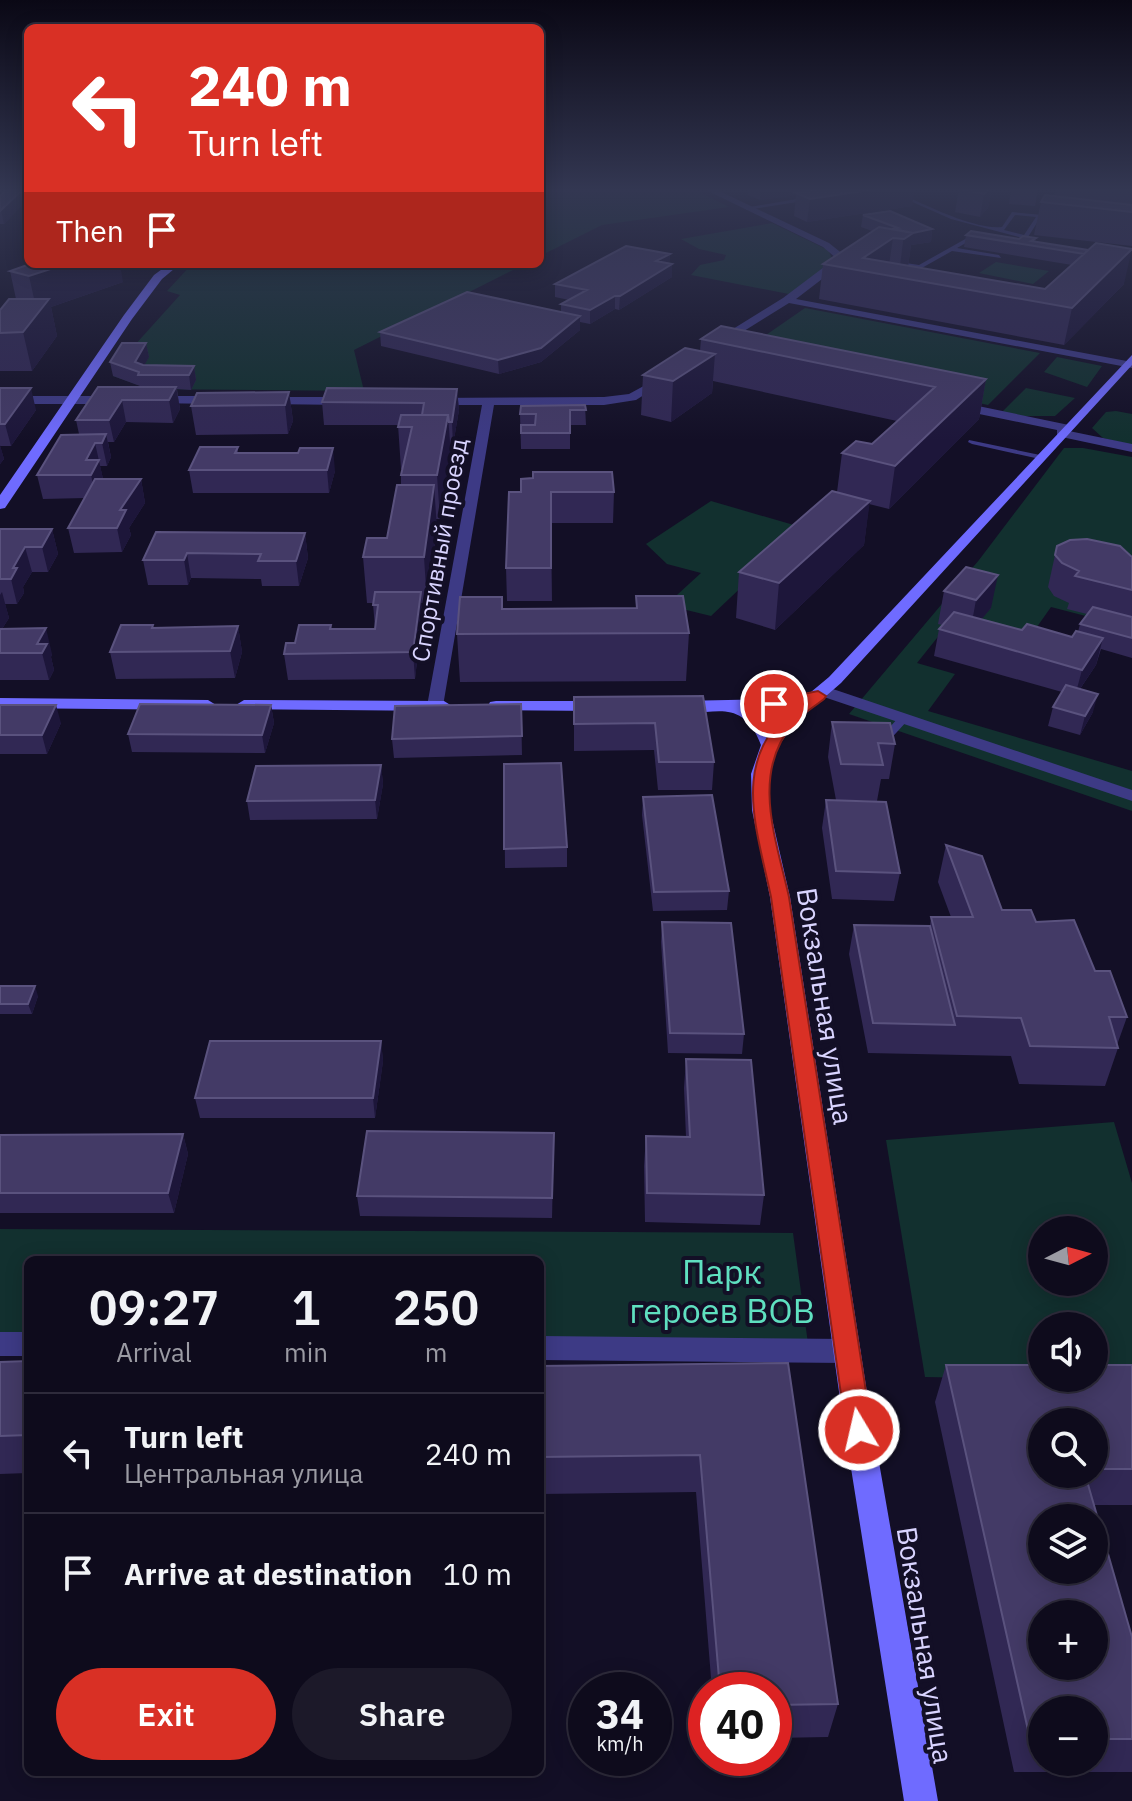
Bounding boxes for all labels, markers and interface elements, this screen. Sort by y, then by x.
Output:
text: 240 m [188,49,352,121]
icon: left [56,56,160,160]
text: Turn left [188,119,323,166]
icon: arrive [140,208,184,252]
text: Then [56,211,124,250]
street label: Спортивный проезд [404,436,474,664]
pin [740,670,808,738]
icon: arrive [752,682,796,726]
street label: Вокзальная улица [789,885,862,1127]
north arrow [1028,1216,1108,1296]
map controls [1028,1216,1108,1776]
park label: Парк героев ВОВ [629,1249,815,1332]
text: 09:27 [89,1276,219,1338]
text: 1 [292,1276,320,1338]
text: 250 [393,1276,479,1338]
button: sound [1028,1312,1108,1392]
text: Arrival [116,1335,192,1369]
text: min [284,1335,328,1369]
text: m [425,1335,447,1369]
position arrow [817,1388,901,1472]
button: search [1028,1408,1108,1488]
text: Turn left [124,1417,243,1456]
icon: left [56,1431,100,1475]
text: 240 m [425,1434,512,1473]
text: Центральная улица [124,1456,363,1490]
button: layers [1028,1504,1108,1584]
street label: Вокзальная улица [889,1524,962,1766]
icon: arrive [56,1551,100,1595]
text: Arrive at destination [124,1554,412,1593]
text: 10 m [443,1554,512,1593]
button: + [1028,1600,1108,1680]
button: Exit [56,1668,276,1760]
button: Share [292,1668,512,1760]
speed limit sign: 40 [688,1672,792,1776]
text: 34 [596,1688,644,1740]
button: − [1028,1696,1108,1776]
text: km/h [596,1730,644,1757]

